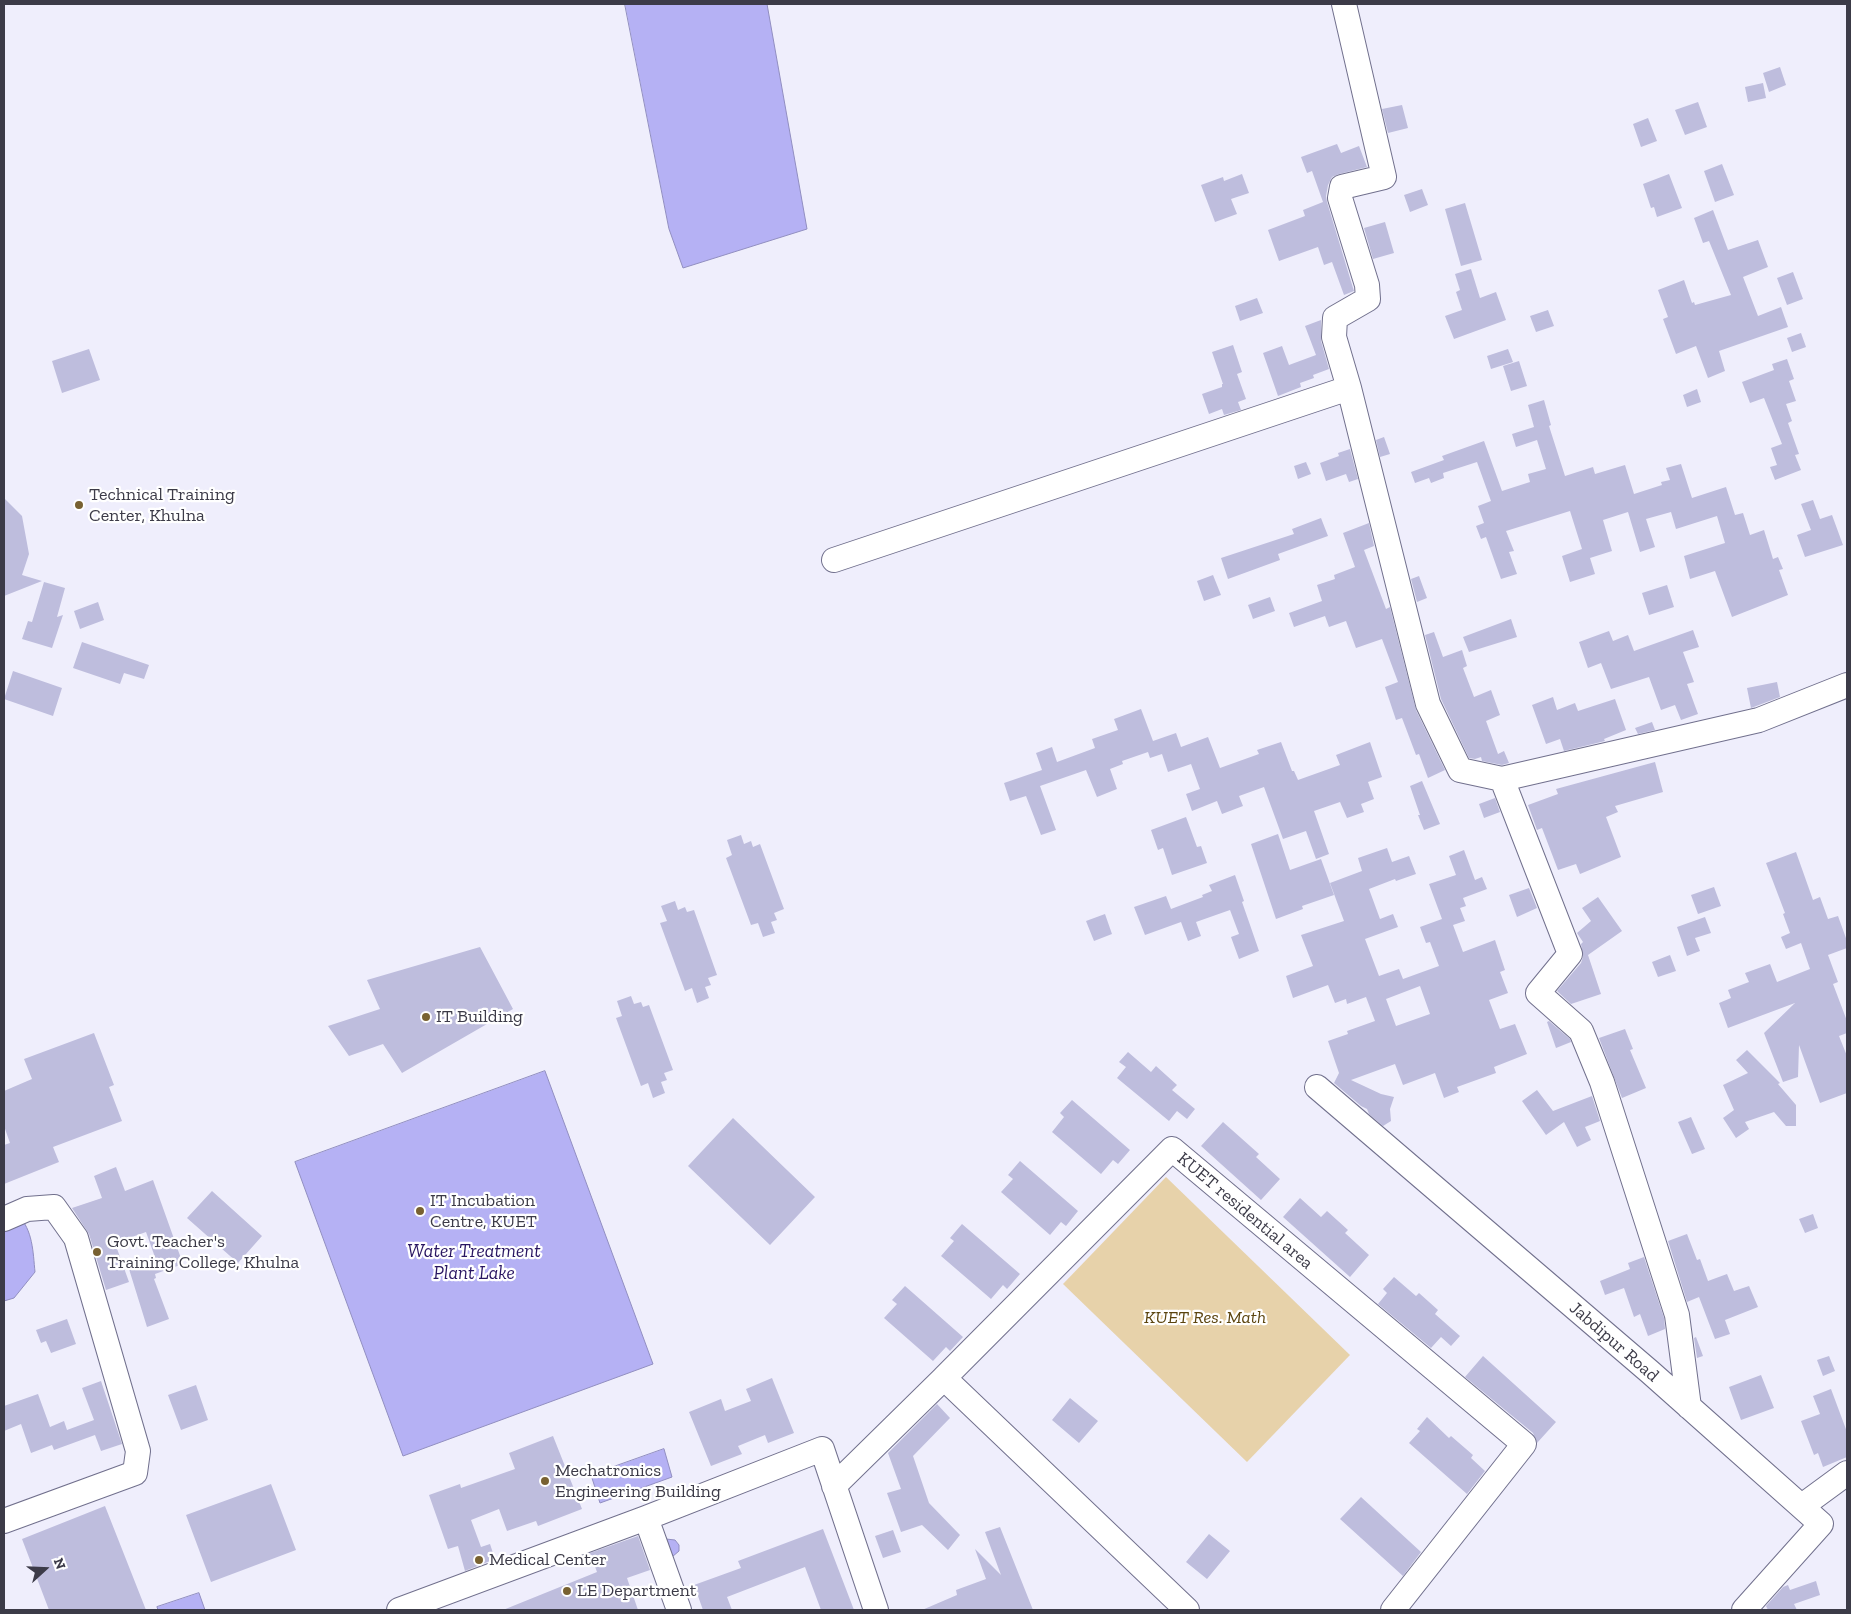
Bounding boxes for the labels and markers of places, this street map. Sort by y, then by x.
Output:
place label: Technical Training Center, Khulna [89,484,235,526]
marker: Technical Training Center, Khulna [73,499,85,511]
place label: IT Building [436,1006,523,1028]
marker: IT Building [420,1011,432,1023]
place label: IT Incubation Centre, KUET [430,1190,537,1232]
marker: IT Incubation Centre, KUET [414,1205,426,1217]
place label: Govt. Teacher's Training College, Khulna [107,1231,299,1274]
marker: Govt. Teacher's Training College, Khulna [91,1246,103,1258]
place label: Mechatronics Engineering Building [555,1460,721,1502]
marker: Mechatronics Engineering Building [539,1475,551,1487]
place label: Medical Center [489,1549,607,1571]
marker: Medical Center [473,1554,485,1566]
place label: LE Department [577,1580,696,1602]
marker: LE Department [561,1585,573,1597]

